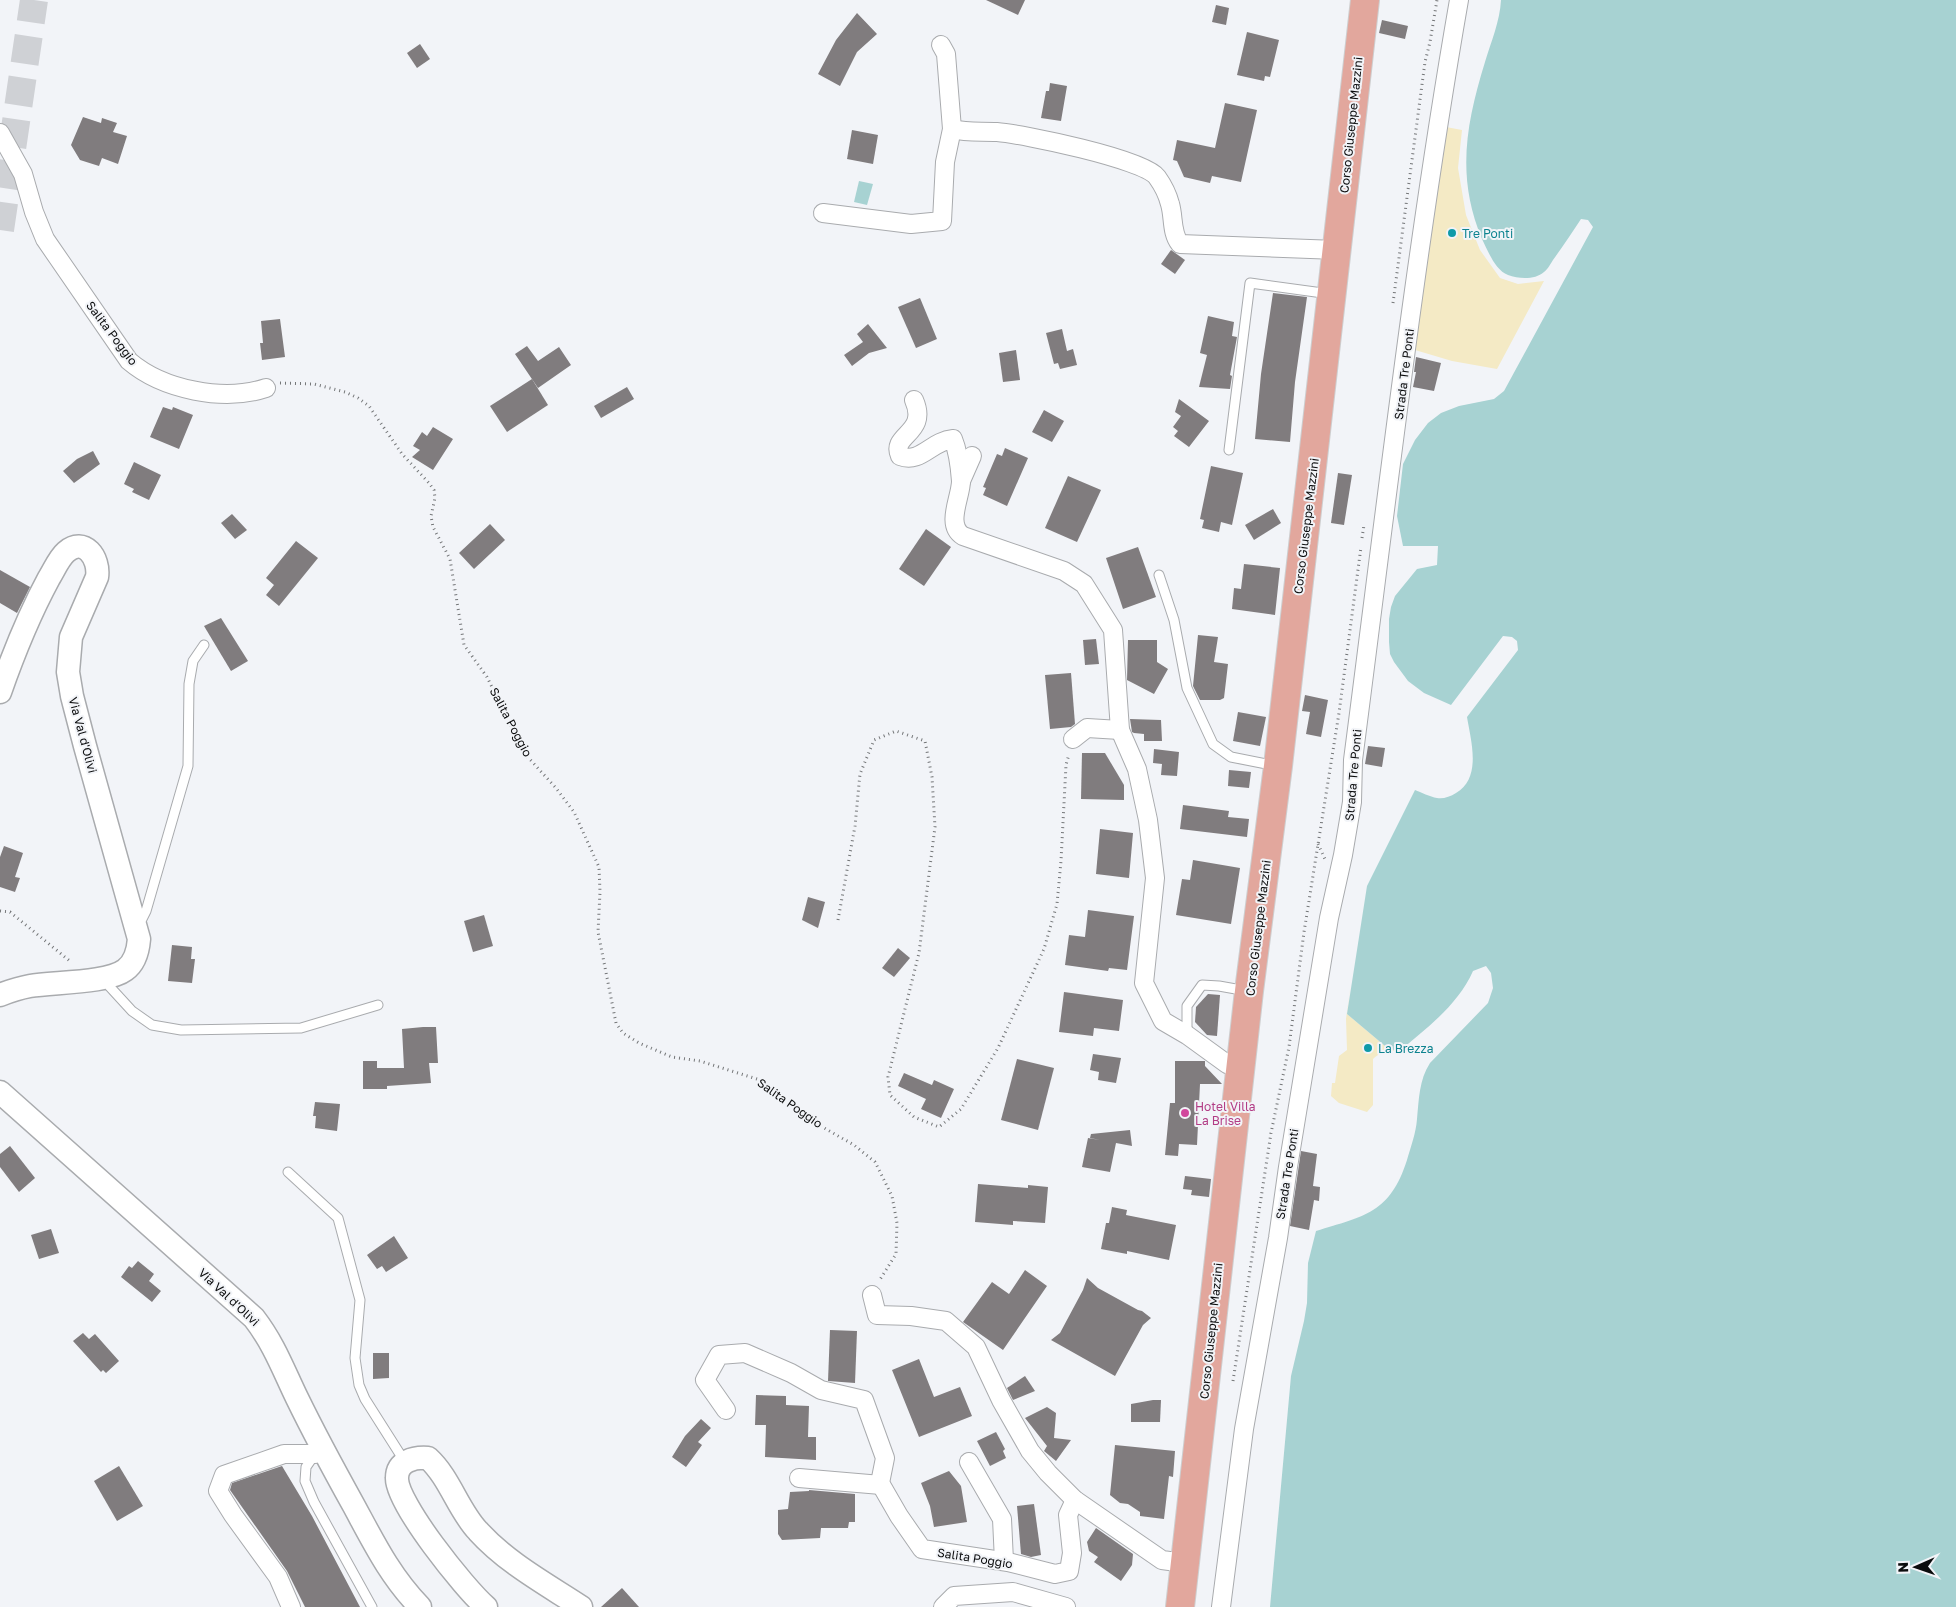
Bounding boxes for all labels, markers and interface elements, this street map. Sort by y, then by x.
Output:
street label: Corso Giuseppe Mazzini [1336,56,1366,194]
place label: Tre Ponti [1462,226,1513,241]
marker: Tre Ponti [1446,227,1458,239]
street label: Salita Poggio [83,298,141,368]
street label: Strada Tre Ponti [1391,328,1417,420]
street label: Corso Giuseppe Mazzini [1290,457,1322,595]
street label: Salita Poggio [486,685,536,759]
street label: Via Val d'Olivi [66,695,100,775]
street label: Strada Tre Ponti [1342,729,1364,821]
street label: Corso Giuseppe Mazzini [1242,859,1274,997]
place label: La Brezza [1378,1041,1433,1056]
marker: La Brezza [1362,1042,1374,1054]
street label: Salita Poggio [754,1075,826,1131]
place label: Hotel Villa La Brise [1195,1099,1256,1128]
marker: Hotel Villa La Brise [1179,1107,1191,1119]
street label: Strada Tre Ponti [1272,1127,1302,1221]
street label: Corso Giuseppe Mazzini [1196,1262,1226,1400]
street label: Via Val d'Olivi [195,1265,263,1329]
north arrow [1891,1542,1941,1592]
street label: Salita Poggio [936,1545,1014,1571]
text: N [1894,1562,1911,1573]

